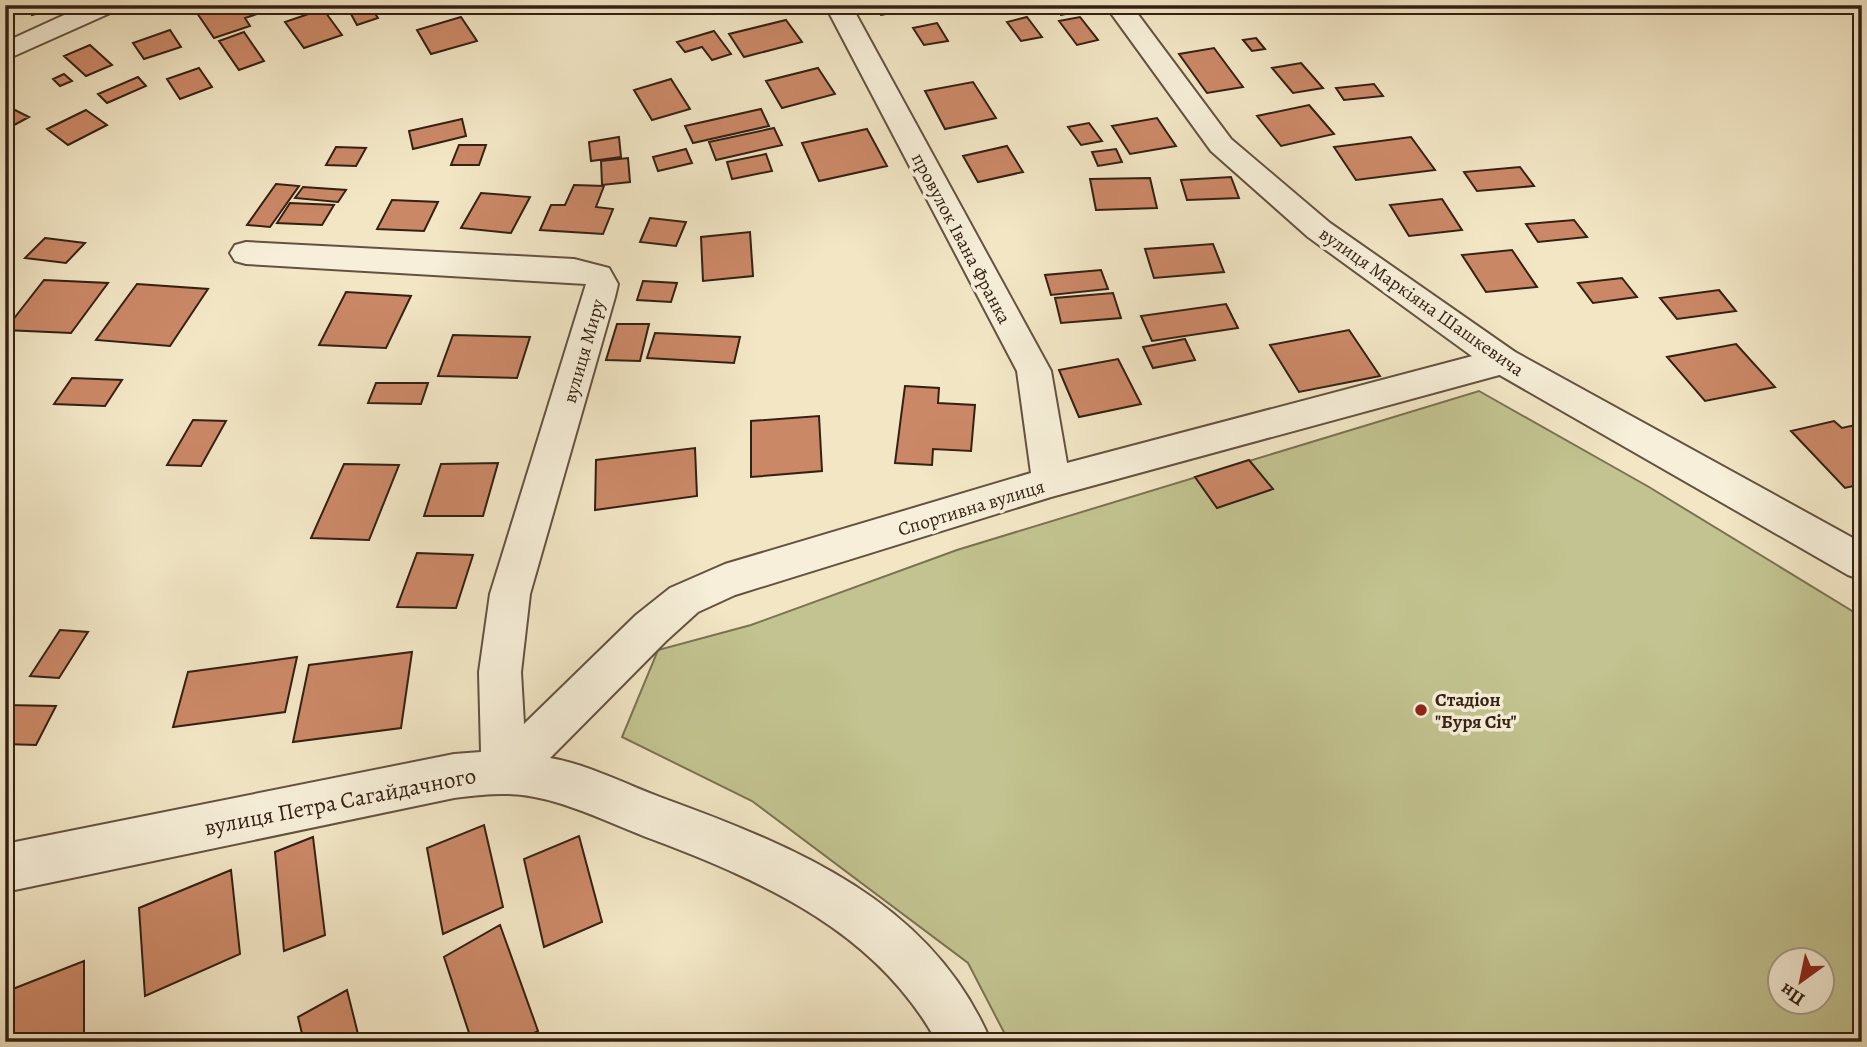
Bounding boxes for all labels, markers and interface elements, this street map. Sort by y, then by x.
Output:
street label: провулок Івана Франка [905,148,1017,329]
street label: вулиця Маркіяна Шашкевича [1314,221,1529,383]
street label: вулиця Миру [557,296,611,406]
street label: Спортивна вулиця [895,473,1048,543]
place label: Стадіон "Буря Січ" [1435,687,1517,735]
marker: Стадіон "Буря Січ" [1413,702,1429,718]
street label: вулиця Петра Сагайдачного [201,760,479,843]
north arrow [1766,946,1836,1016]
text: Пн [1775,977,1810,1012]

